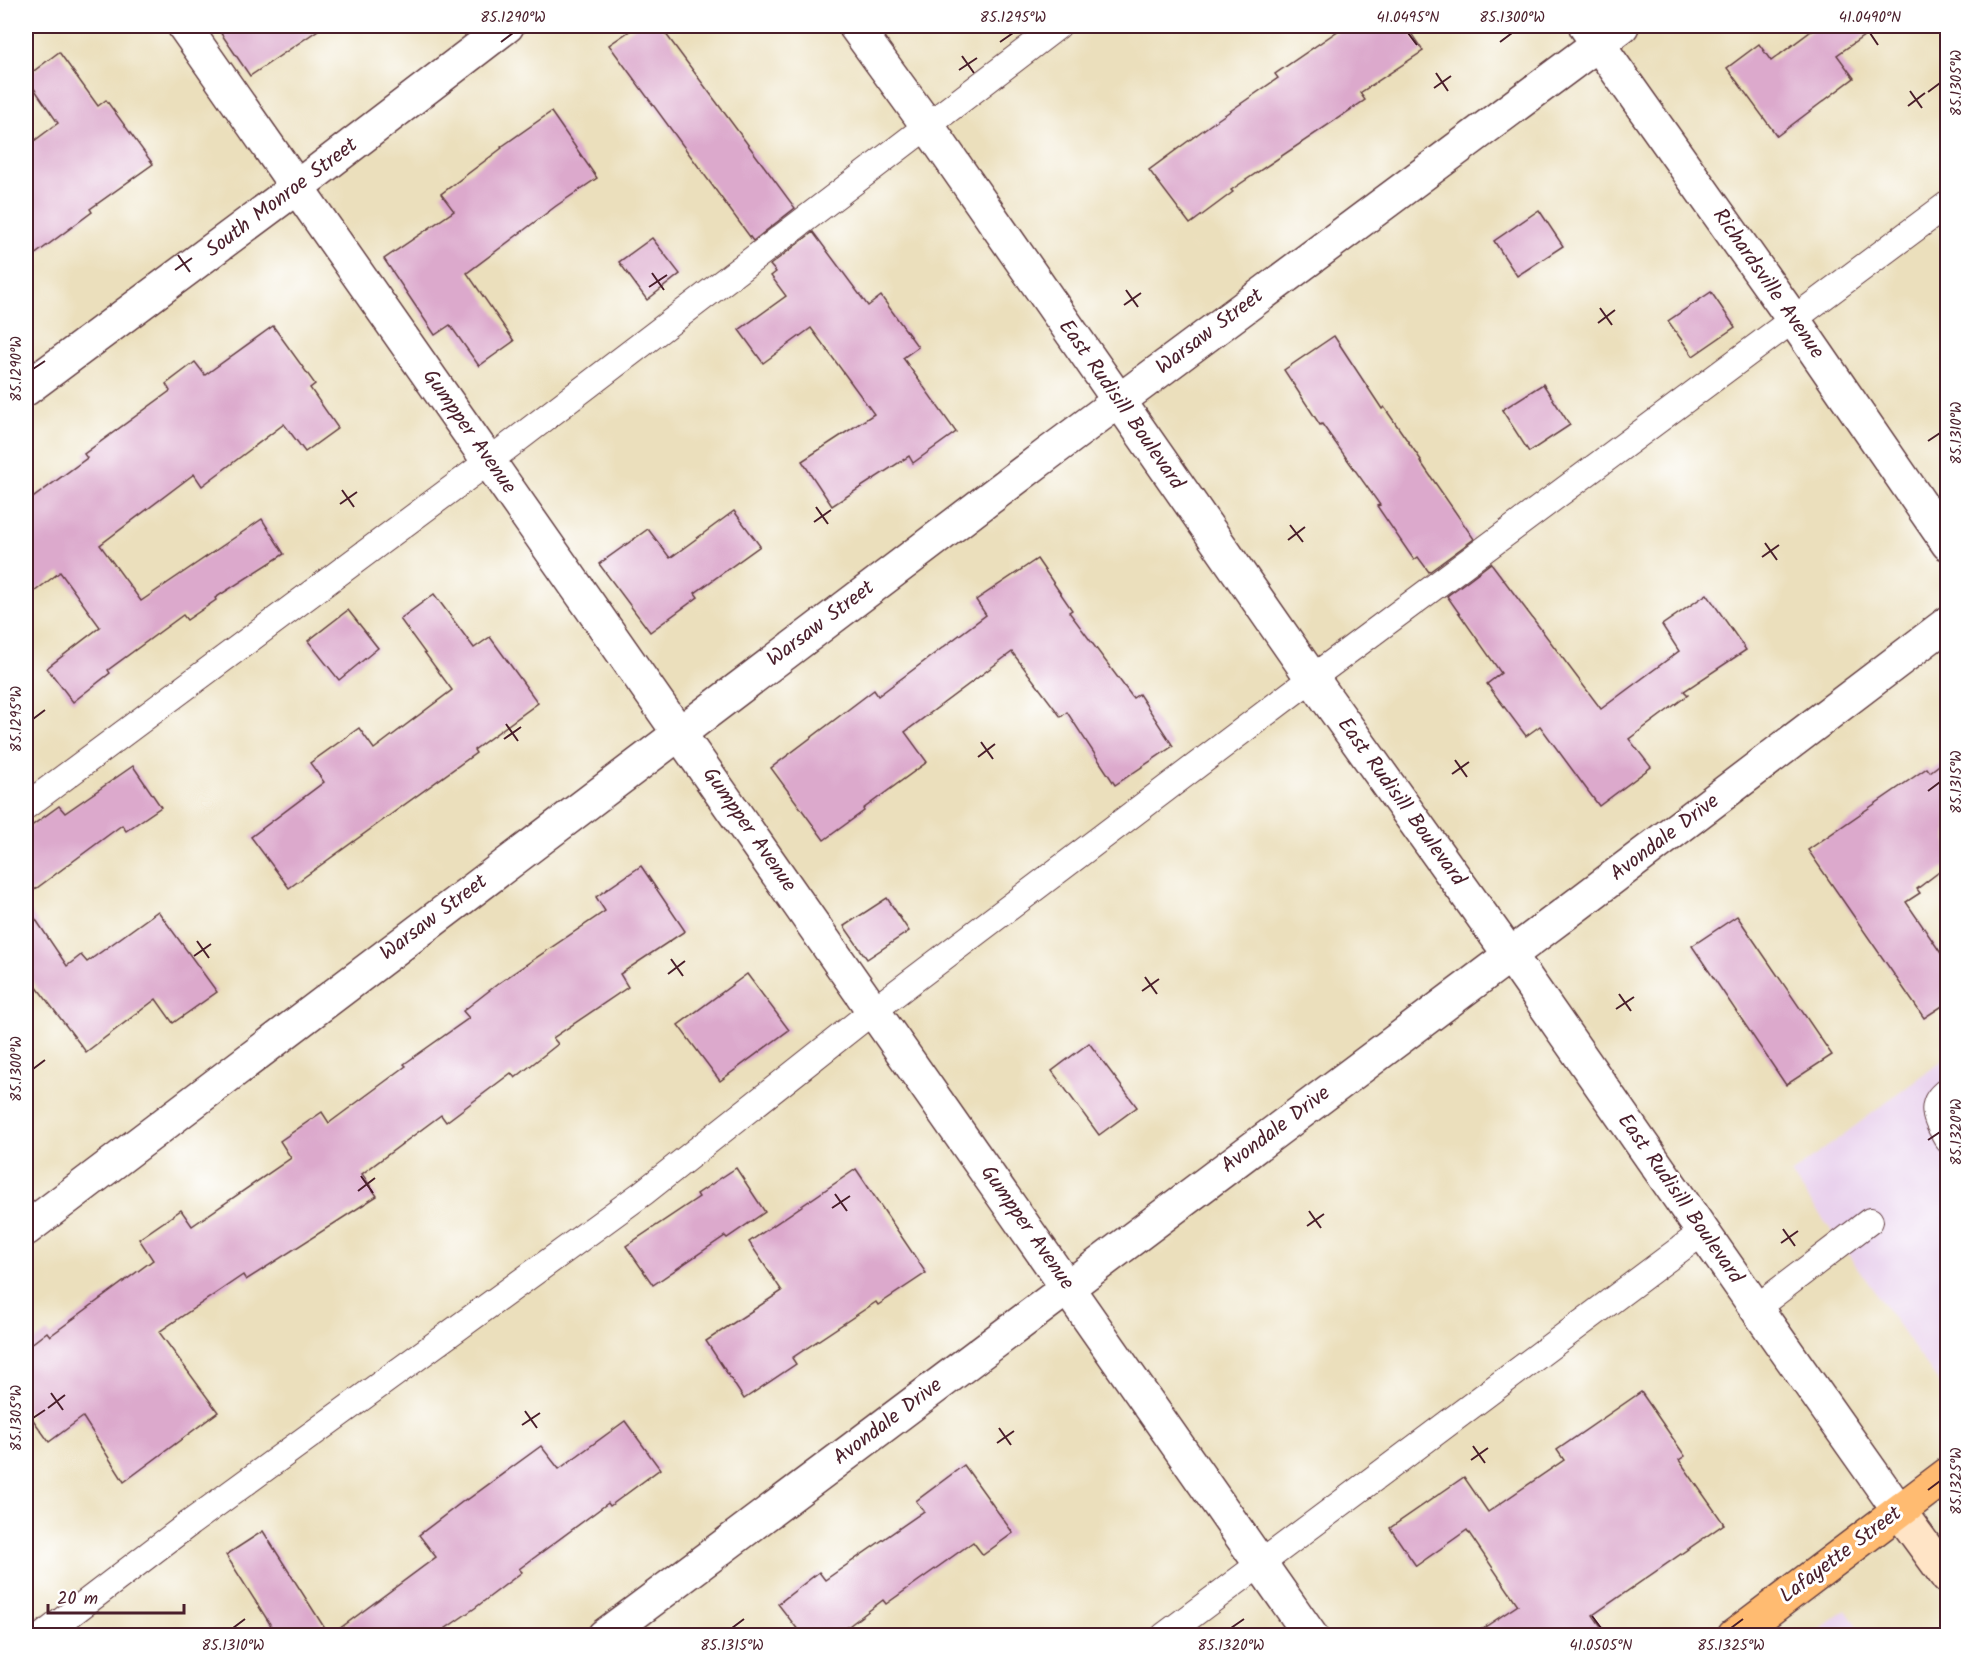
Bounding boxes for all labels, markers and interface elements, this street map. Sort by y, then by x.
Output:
text: 85.1290°W [480,6,546,30]
text: 85.1295°W [980,6,1046,30]
text: 41.0495°N [1377,6,1439,30]
text: 85.1300°W [1479,6,1545,30]
text: 41.0490°N [1839,6,1901,30]
text: 85.1305°W [1945,50,1969,116]
street label: South Monroe Street [199,129,366,266]
street label: Richardsville Avenue [1703,202,1833,367]
street label: Warsaw Street [1149,280,1272,384]
street label: East Rudisill Boulevard [1050,313,1193,498]
text: 85.1290°W [5,336,29,402]
street label: Gumpper Avenue [414,363,525,502]
text: 85.1310°W [1945,401,1969,464]
street label: Warsaw Street [760,572,883,676]
text: 85.1295°W [5,686,29,752]
street label: East Rudisill Boulevard [1328,711,1474,894]
text: 85.1315°W [1945,750,1969,814]
street label: Gumpper Avenue [694,761,805,900]
street label: Avondale Drive [1603,786,1727,890]
street label: Warsaw Street [373,866,496,970]
text: 85.1300°W [5,1036,29,1102]
street label: Avondale Drive [1214,1078,1338,1182]
text: 85.1320°W [1945,1098,1969,1165]
street label: East Rudisill Boulevard [1609,1107,1752,1292]
street label: Gumpper Avenue [972,1159,1083,1298]
street label: Avondale Drive [826,1370,950,1474]
text: 85.1305°W [5,1385,29,1451]
text: 85.1325°W [1945,1447,1969,1515]
street label: Lafayette Street [1773,1497,1910,1612]
scale bar [48,1577,184,1615]
text: 20 m [57,1585,98,1614]
text: 85.1310°W [202,1634,265,1658]
text: 85.1315°W [700,1634,764,1658]
text: 85.1320°W [1198,1634,1265,1658]
text: 41.0505°N [1570,1634,1632,1658]
text: 85.1325°W [1697,1634,1765,1658]

